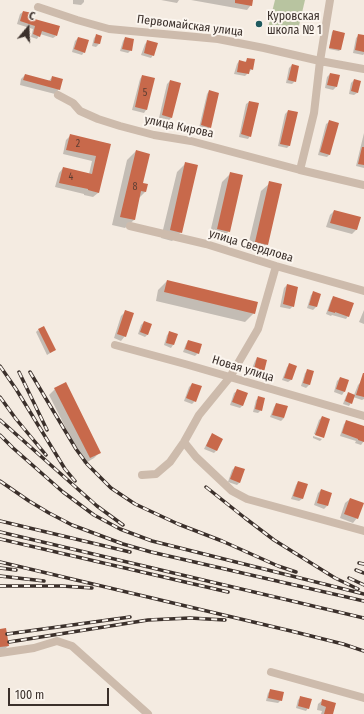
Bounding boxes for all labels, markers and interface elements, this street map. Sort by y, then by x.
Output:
north arrow [8,8,48,48]
text: С [27,9,37,23]
place label: Куровская школа № 1 [267,10,322,38]
street label: Первомайская улица [136,12,244,40]
marker: Куровская школа № 1 [254,19,264,29]
house number: 5 [143,87,147,99]
street label: улица Кирова [143,113,215,141]
house number: 2 [76,138,80,150]
house number: 4 [69,171,73,183]
house number: 8 [133,181,137,193]
street label: улица Свердлова [207,226,295,266]
street label: Новая улица [210,353,276,385]
scale bar [10,680,111,706]
text: 100 m [15,688,44,702]

